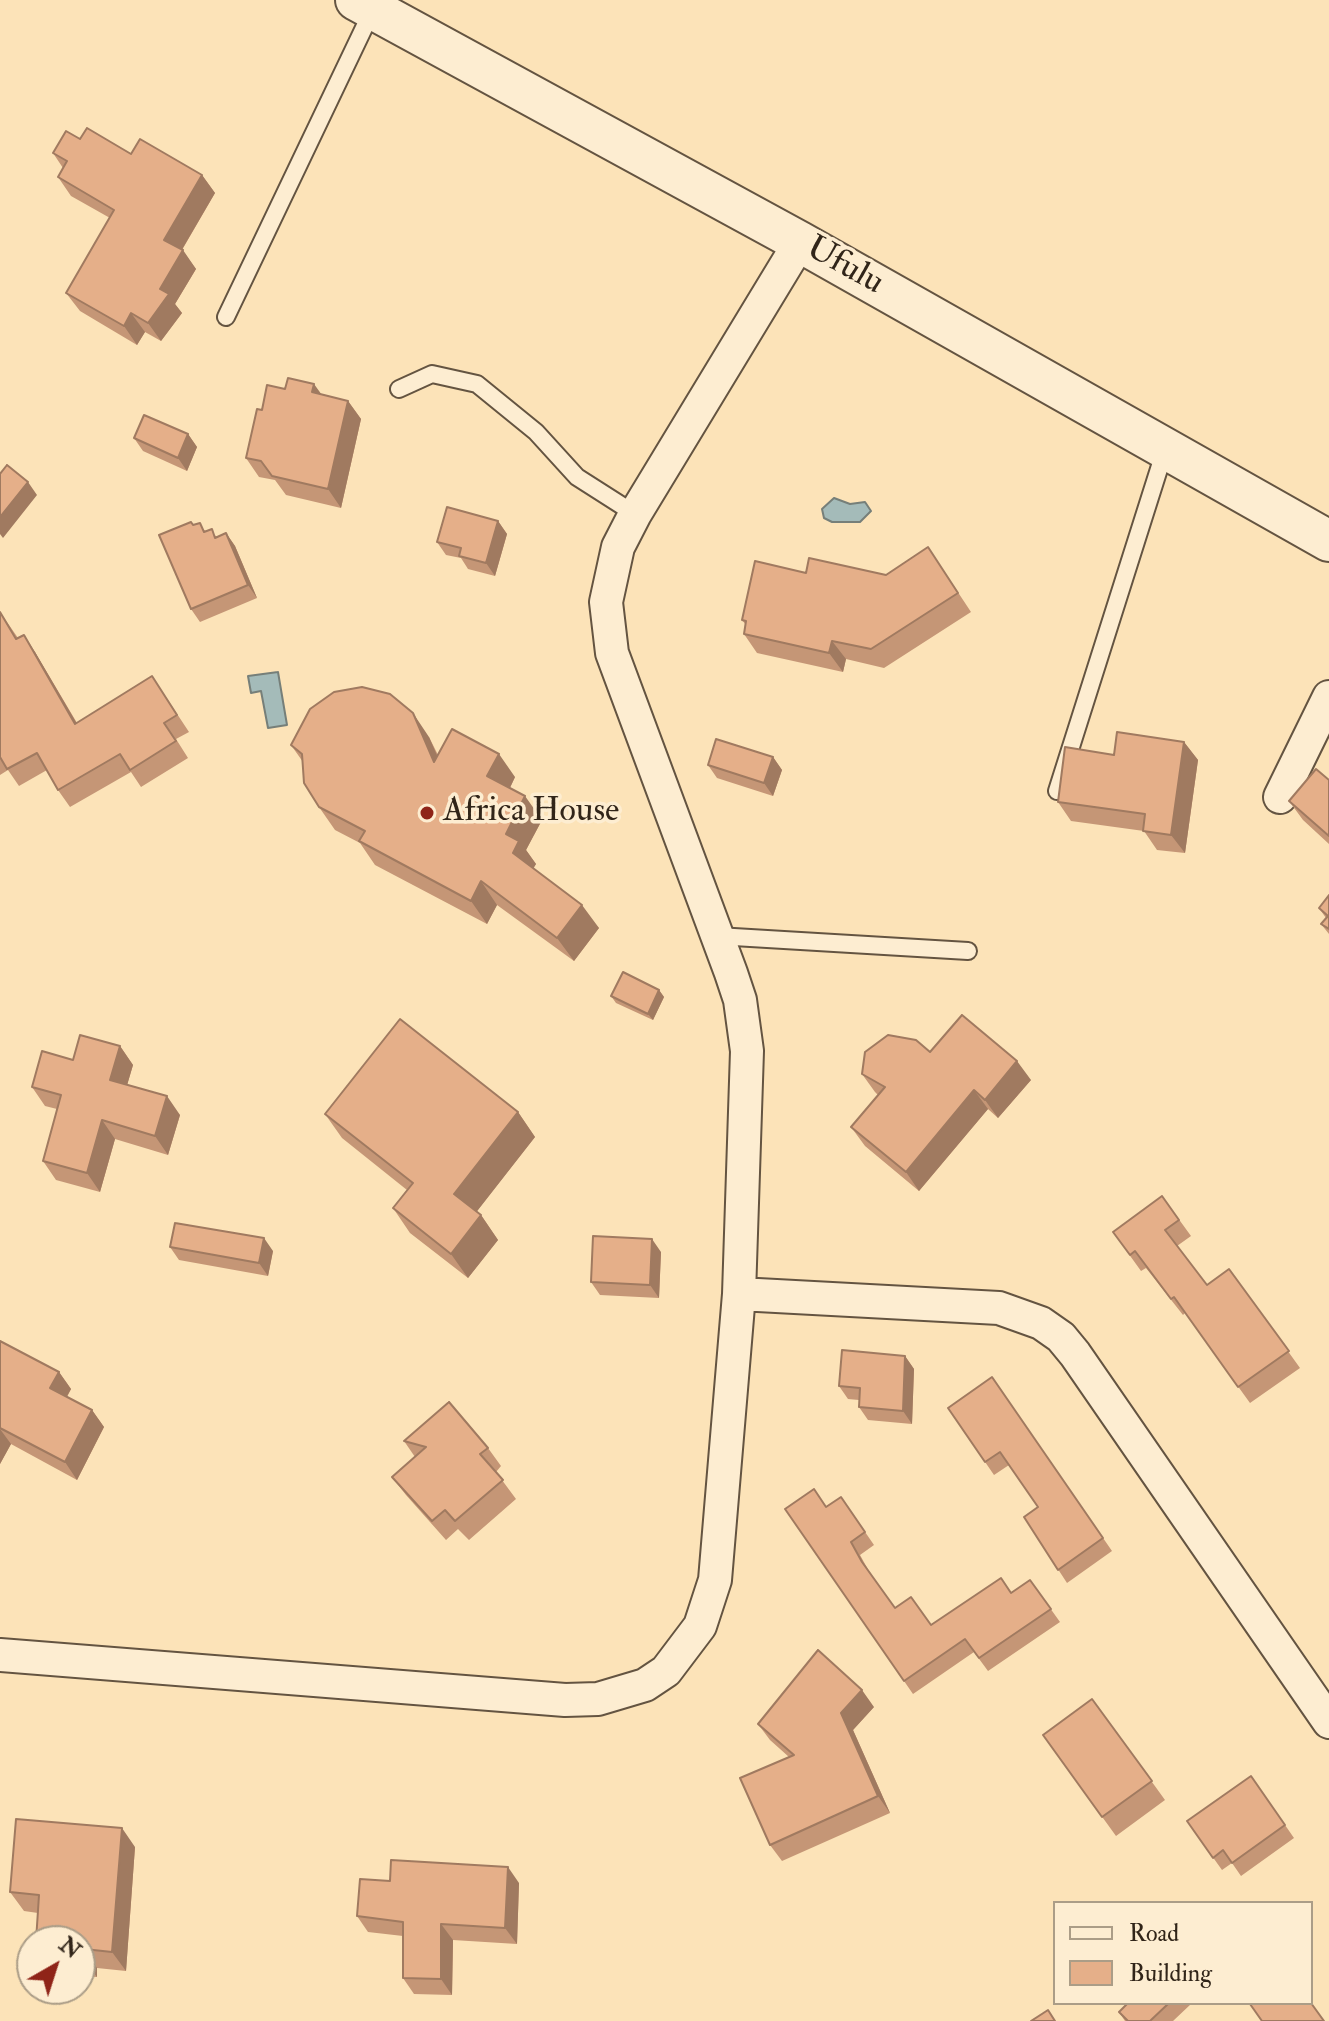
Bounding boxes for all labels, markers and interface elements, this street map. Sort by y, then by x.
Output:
street label: Ufulu [798,229,890,305]
place label: Africa House [443,793,619,833]
marker: Africa House [418,804,436,822]
legend [1053,1901,1313,2005]
text: Road [1129,1918,1179,1949]
north arrow [16,1925,96,2005]
text: N [53,1931,86,1965]
text: Building [1129,1958,1212,1989]

